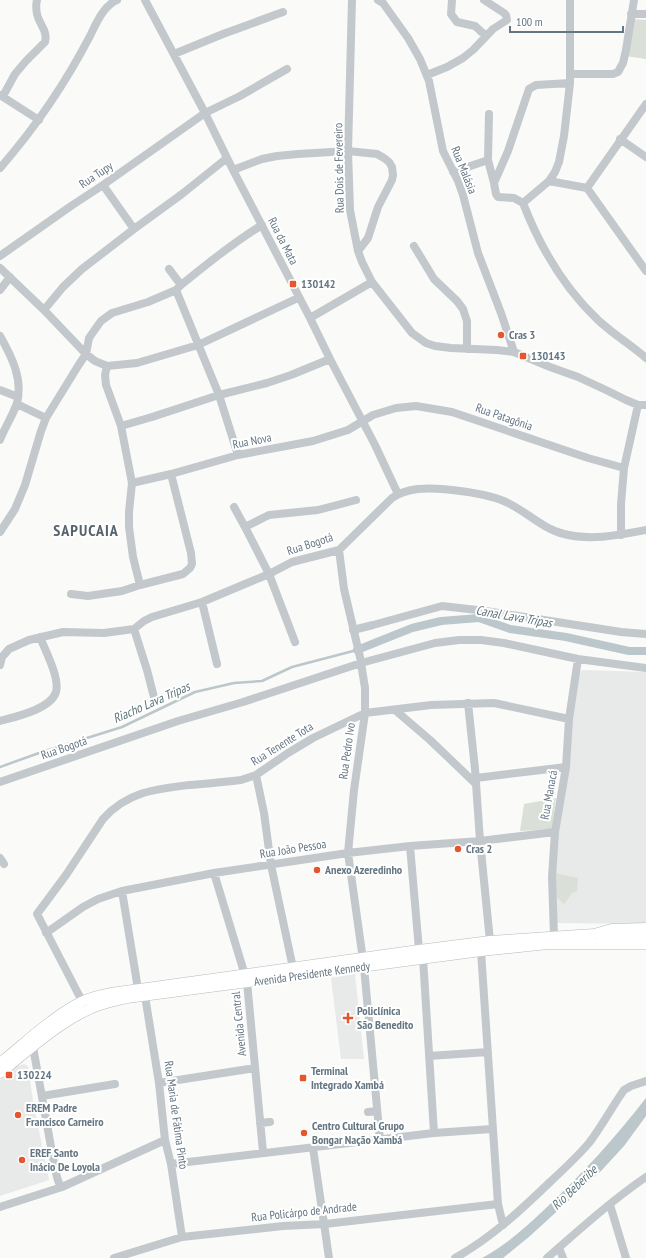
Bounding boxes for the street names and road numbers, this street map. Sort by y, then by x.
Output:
street label: Rua Dois de Fevereiro [330,123,347,213]
street label: Rua Malásia [448,144,481,196]
street label: Rua Tupy [76,158,116,191]
street label: Rua da Mata [265,214,302,267]
street label: Rua Patagônia [474,400,535,433]
street label: Rua Nova [231,429,273,452]
street label: Rua Bogotá [285,529,335,558]
street label: Rua Tenente Tota [248,718,316,769]
street label: Rua Pedro Ivo [335,722,358,780]
street label: Rua Bogotá [39,733,89,762]
street label: Rua Manacá [537,769,560,821]
street label: Rua João Pessoa [259,836,327,861]
street label: Avenida Presidente Kennedy [253,958,371,989]
street label: Avenida Central [228,991,249,1057]
street label: Rua Maria de Fátima Pinto [161,1060,192,1170]
street label: Rua Policárpo de Andrade [250,1198,357,1225]

